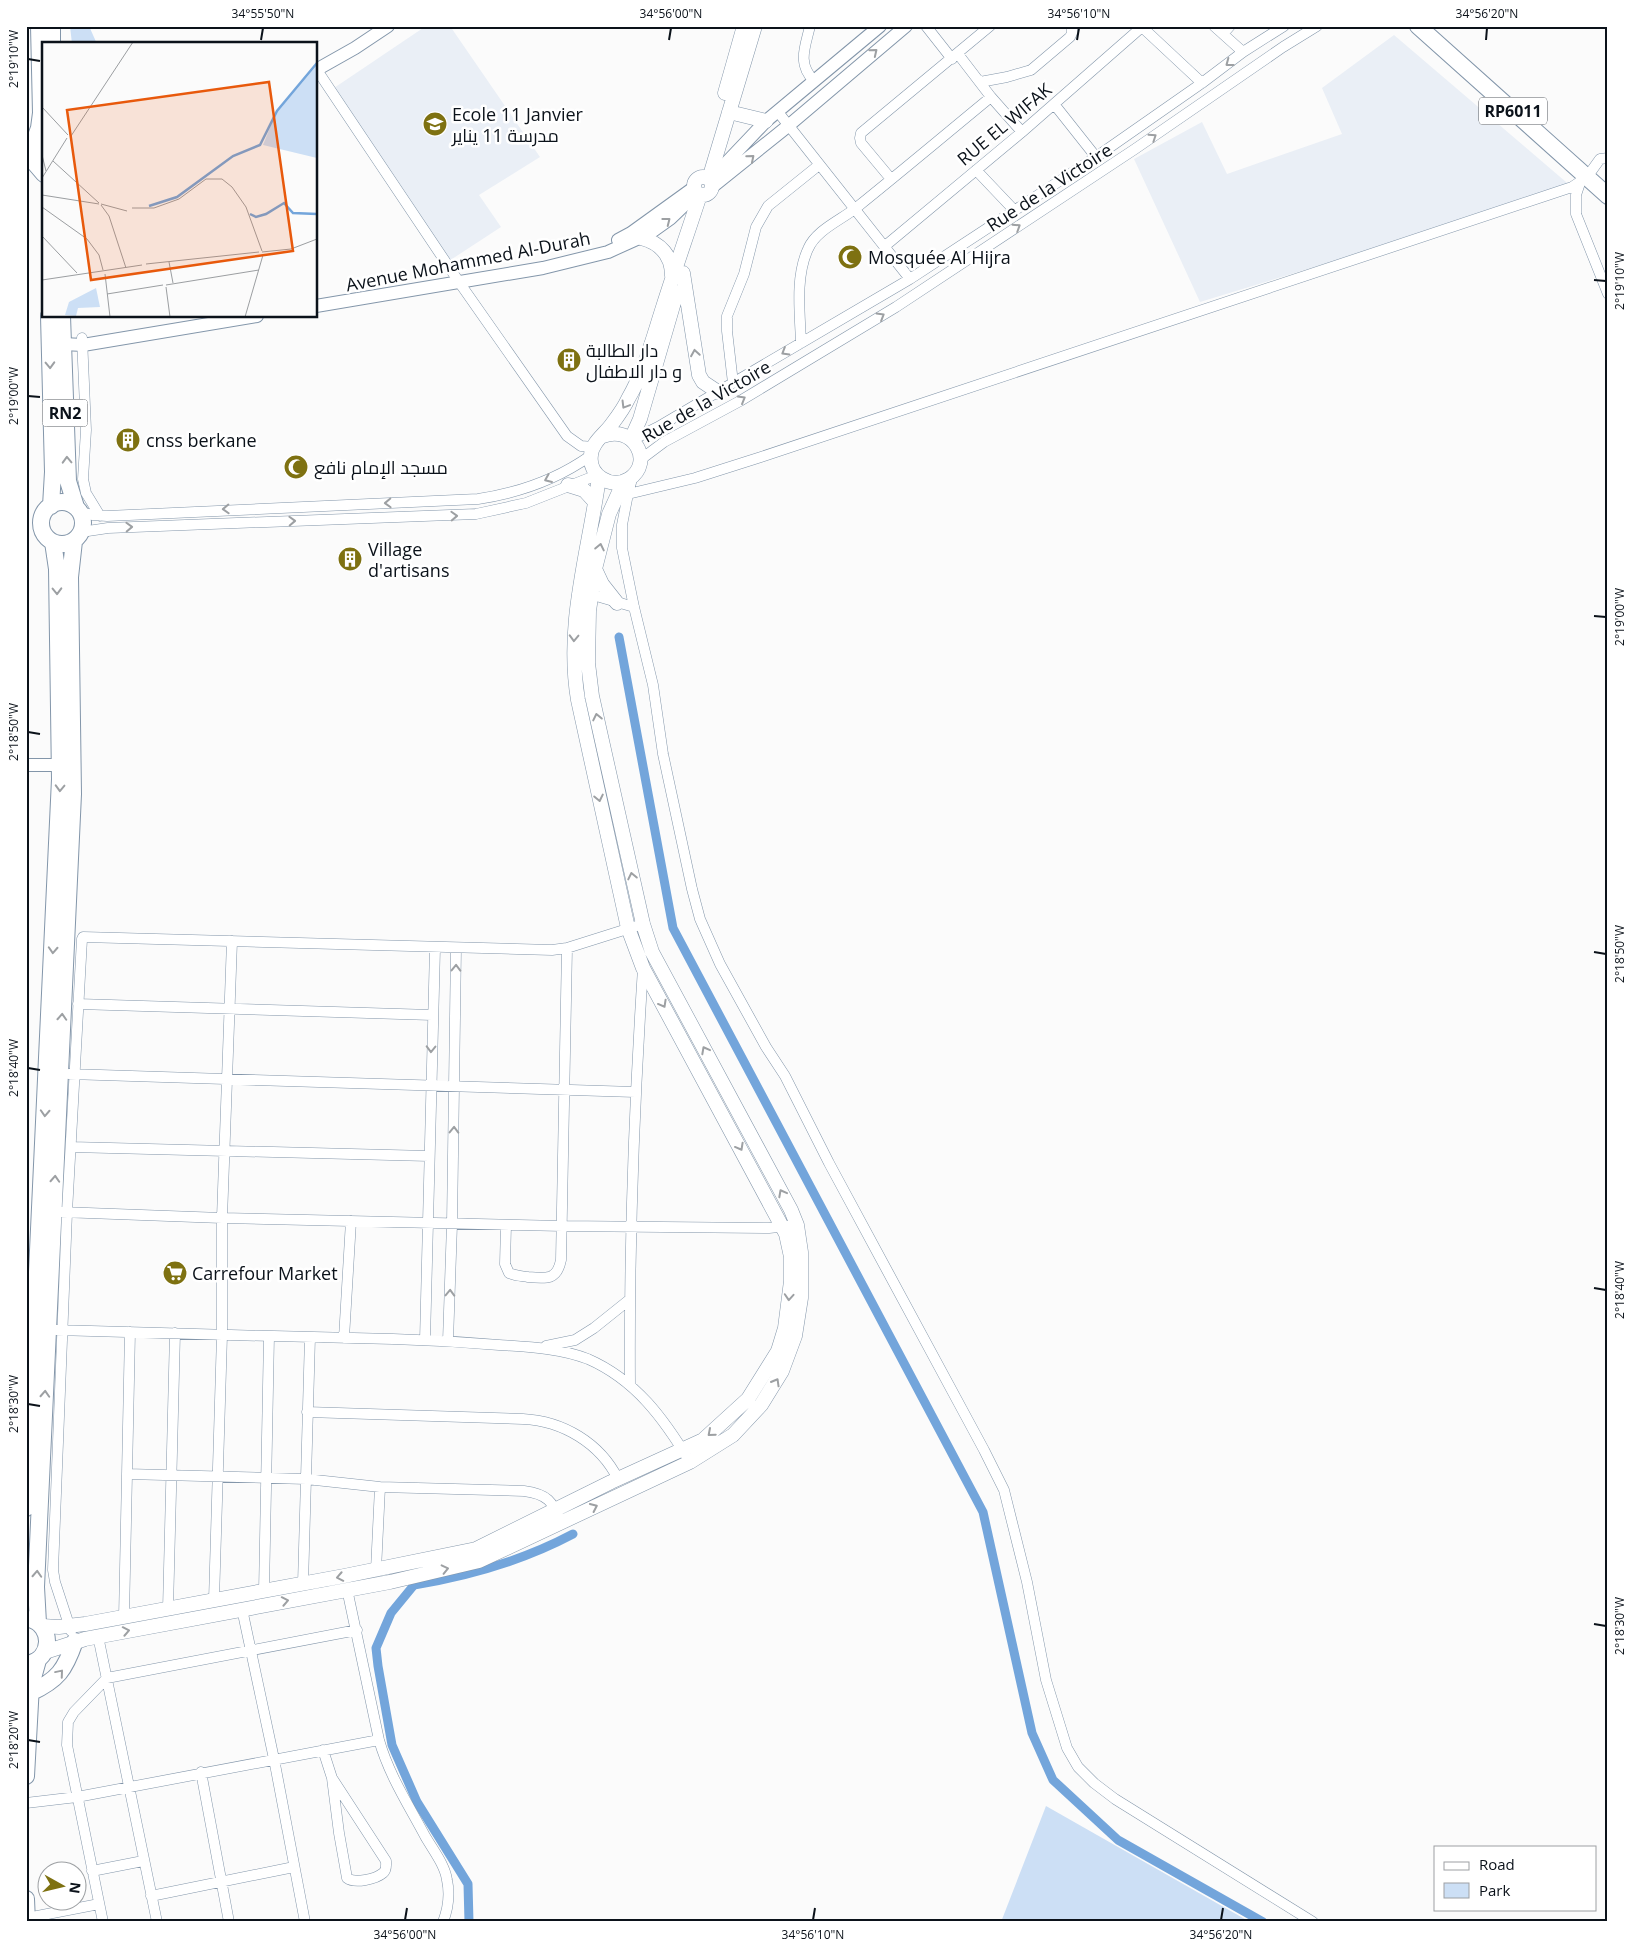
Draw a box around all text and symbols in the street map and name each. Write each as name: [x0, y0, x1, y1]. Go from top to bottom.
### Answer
text: 34°55'50"N: [232, 5, 294, 22]
text: 34°56'00"N: [640, 5, 702, 22]
text: 34°56'10"N: [1048, 5, 1110, 22]
text: 34°56'20"N: [1456, 5, 1518, 22]
text: 2°19'10"W: [5, 30, 22, 88]
inset map: [42, 42, 318, 318]
one-way arrow: [869, 49, 878, 58]
one-way arrow: [1225, 57, 1235, 66]
street label: RUE EL WIFAK: [952, 77, 1057, 171]
road number: RP6011: [1479, 98, 1547, 124]
place label: Ecole 11 Janvier مدرسة 11 يناير: [451, 102, 584, 147]
school or university icon: Ecole 11 Janvier مدرسة 11 يناير: [422, 111, 448, 137]
one-way arrow: [1147, 134, 1157, 143]
street label: Rue de la Victoire: [982, 137, 1116, 237]
one-way arrow: [745, 154, 754, 163]
one-way arrow: [661, 217, 670, 226]
one-way arrow: [1012, 224, 1021, 233]
street label: Avenue Mohammed Al-Durah: [344, 225, 592, 297]
mosque icon: Mosquée Al Hijra: [837, 244, 863, 270]
place label: Mosquée Al Hijra: [868, 245, 1011, 269]
text: 2°19'10"W: [1611, 252, 1628, 310]
one-way arrow: [876, 313, 885, 323]
place label: دار الطالبة و دار الاطفال: [586, 338, 682, 383]
one-way arrow: [782, 346, 791, 356]
building icon: دار الطالبة و دار الاطفال: [556, 347, 582, 373]
one-way arrow: [690, 349, 701, 357]
street label: Rue de la Victoire: [637, 354, 775, 448]
one-way arrow: [45, 362, 55, 369]
text: 2°19'00"W: [5, 367, 22, 425]
one-way arrow: [736, 395, 745, 405]
road number: RN2: [42, 399, 88, 426]
one-way arrow: [621, 400, 631, 409]
building icon: cnss berkane: [115, 427, 141, 453]
place label: cnss berkane: [146, 428, 257, 452]
mosque icon: مسجد الإمام نافع: [283, 454, 309, 480]
place label: مسجد الإمام نافع: [314, 455, 448, 480]
one-way arrow: [61, 456, 72, 464]
one-way arrow: [544, 474, 552, 484]
one-way arrow: [384, 498, 392, 509]
one-way arrow: [221, 504, 229, 515]
one-way arrow: [450, 510, 458, 521]
one-way arrow: [288, 516, 296, 526]
one-way arrow: [126, 522, 133, 532]
place label: Village d'artisans: [368, 537, 449, 582]
one-way arrow: [594, 542, 605, 551]
building icon: Village d'artisans: [337, 546, 363, 572]
one-way arrow: [52, 587, 62, 595]
text: 2°19'00"W: [1611, 588, 1628, 646]
one-way arrow: [568, 634, 579, 642]
text: 2°18'50"W: [5, 703, 22, 761]
one-way arrow: [592, 713, 603, 722]
one-way arrow: [54, 784, 65, 792]
one-way arrow: [594, 793, 604, 802]
one-way arrow: [627, 872, 638, 881]
text: 2°18'50"W: [1611, 925, 1628, 983]
one-way arrow: [47, 947, 58, 955]
one-way arrow: [451, 963, 461, 971]
one-way arrow: [656, 999, 666, 1008]
one-way arrow: [57, 1013, 68, 1021]
text: 2°18'40"W: [5, 1039, 22, 1097]
one-way arrow: [426, 1046, 436, 1053]
one-way arrow: [701, 1047, 711, 1056]
one-way arrow: [40, 1109, 51, 1117]
one-way arrow: [448, 1126, 459, 1134]
one-way arrow: [734, 1142, 744, 1151]
one-way arrow: [49, 1175, 60, 1183]
one-way arrow: [778, 1190, 788, 1199]
supermarket icon: Carrefour Market: [162, 1260, 188, 1286]
place label: Carrefour Market: [192, 1261, 338, 1285]
text: 2°18'40"W: [1611, 1261, 1628, 1319]
one-way arrow: [444, 1288, 455, 1296]
one-way arrow: [784, 1294, 795, 1302]
text: 2°18'30"W: [5, 1375, 22, 1433]
one-way arrow: [769, 1379, 779, 1388]
one-way arrow: [39, 1390, 50, 1398]
one-way arrow: [708, 1427, 717, 1436]
one-way arrow: [589, 1503, 598, 1514]
one-way arrow: [440, 1564, 449, 1575]
one-way arrow: [31, 1570, 42, 1578]
one-way arrow: [336, 1571, 345, 1581]
one-way arrow: [281, 1596, 290, 1606]
text: 2°18'30"W: [1611, 1597, 1628, 1655]
one-way arrow: [121, 1626, 130, 1637]
one-way arrow: [54, 1670, 63, 1679]
text: 2°18'20"W: [5, 1711, 22, 1769]
legend: [1434, 1846, 1596, 1910]
text: Road: [1479, 1854, 1515, 1874]
north arrow: [38, 1860, 88, 1910]
text: Park: [1479, 1880, 1510, 1900]
text: N: [65, 1881, 86, 1895]
text: 34°56'00"N: [374, 1926, 436, 1943]
text: 34°56'10"N: [782, 1926, 844, 1943]
text: 34°56'20"N: [1190, 1926, 1252, 1943]

